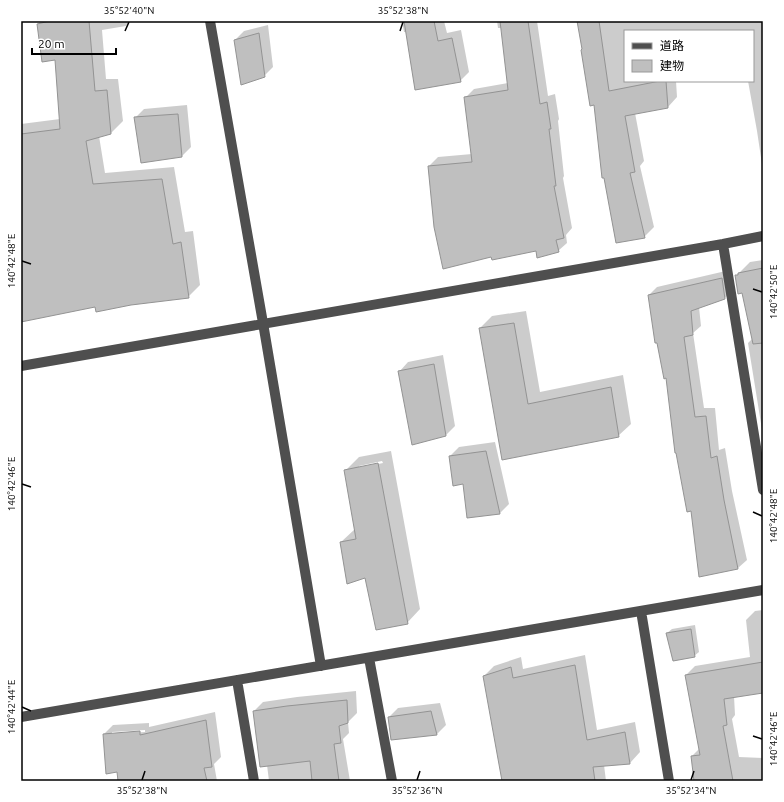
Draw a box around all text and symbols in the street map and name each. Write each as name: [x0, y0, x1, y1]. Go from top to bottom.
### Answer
text: 35°52'40"N: [104, 5, 154, 16]
text: 35°52'38"N: [378, 5, 428, 16]
scale bar: [32, 30, 116, 56]
legend: [624, 30, 754, 82]
text: 20 m: [38, 37, 65, 50]
text: 道路: [660, 39, 684, 52]
text: 建物: [660, 59, 684, 72]
text: 140°42'48"E: [6, 233, 17, 288]
text: 140°42'50"E: [768, 264, 779, 319]
text: 140°42'46"E: [6, 456, 17, 511]
text: 140°42'48"E: [768, 488, 779, 543]
text: 140°42'44"E: [6, 679, 17, 734]
text: 140°42'46"E: [768, 711, 779, 766]
text: 35°52'38"N: [117, 785, 167, 796]
text: 35°52'36"N: [392, 785, 442, 796]
text: 35°52'34"N: [666, 785, 716, 796]

